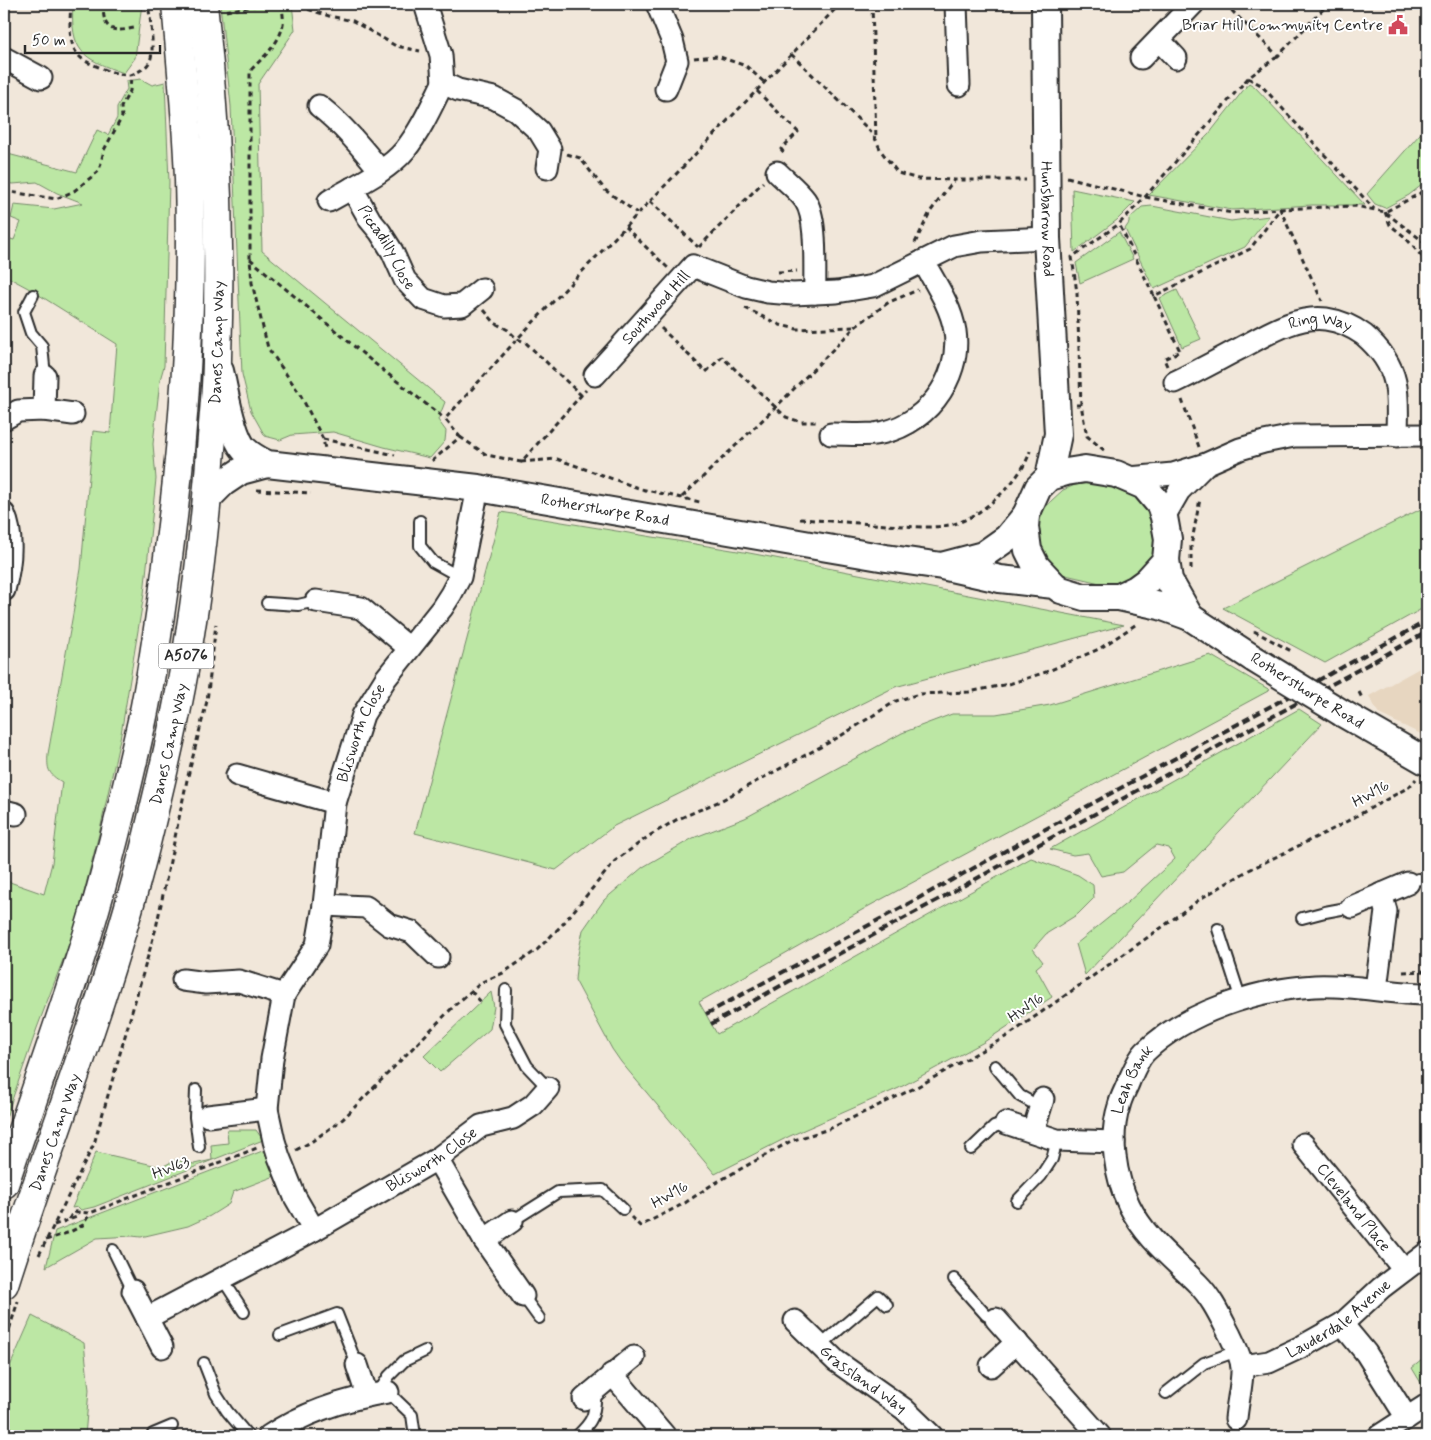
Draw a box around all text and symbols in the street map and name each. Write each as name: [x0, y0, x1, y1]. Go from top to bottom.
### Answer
public building icon: Briar Hill Community Centre: [1387, 14, 1409, 36]
place label: Briar Hill Community Centre: [1182, 15, 1383, 36]
scale bar: [25, 22, 160, 54]
text: 50 m: [32, 31, 66, 51]
street label: Hunsbarrow Road: [1036, 161, 1060, 277]
street label: Piccadilly Close: [353, 201, 420, 295]
street label: Southwood Hill: [617, 266, 695, 349]
street label: Danes Camp Way: [204, 281, 229, 405]
street label: Ring Way: [1285, 308, 1356, 337]
street label: Rothersthorpe Road: [539, 488, 671, 531]
road number: A5076: [158, 644, 214, 668]
street label: Rothersthorpe Road: [1246, 648, 1368, 734]
street label: Blisworth Close: [332, 680, 390, 785]
street label: Danes Camp Way: [145, 681, 192, 807]
street label: HW16: [1349, 775, 1394, 813]
street label: HW16: [1004, 988, 1048, 1028]
street label: Leah Bank: [1107, 1039, 1157, 1117]
street label: Danes Camp Way: [25, 1070, 85, 1194]
street label: Blisworth Close: [382, 1122, 481, 1197]
street label: HW63: [149, 1151, 193, 1185]
street label: Cleveland Place: [1312, 1159, 1395, 1256]
street label: HW16: [648, 1176, 693, 1214]
street label: Lauderdale Avenue: [1283, 1273, 1395, 1363]
street label: Grassland Way: [815, 1340, 911, 1418]

